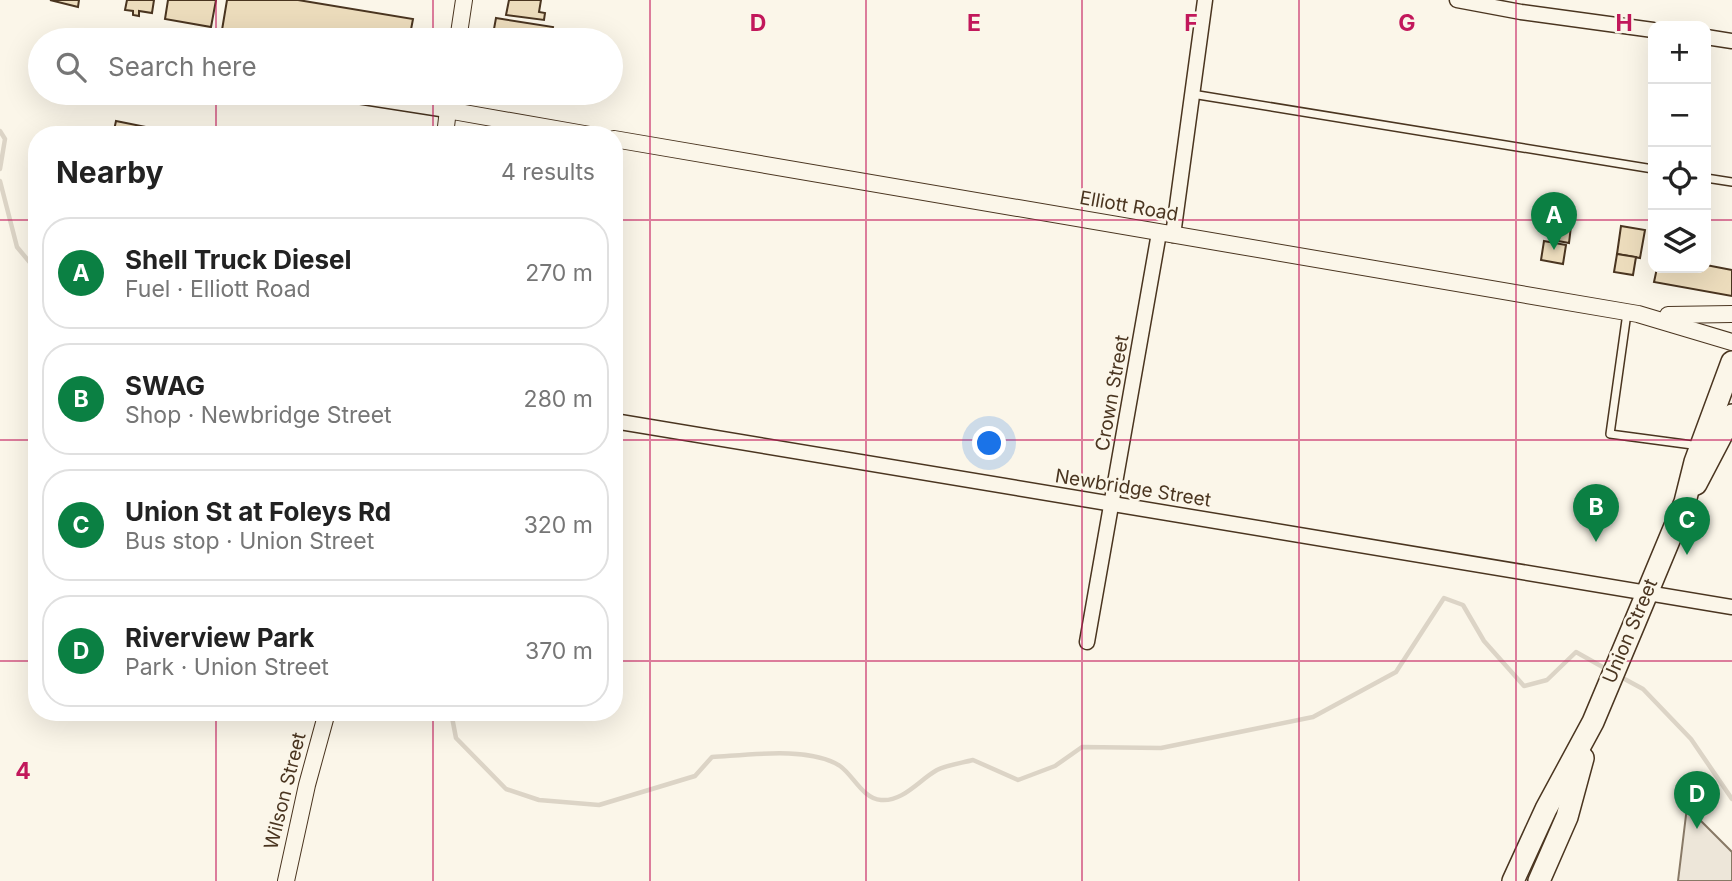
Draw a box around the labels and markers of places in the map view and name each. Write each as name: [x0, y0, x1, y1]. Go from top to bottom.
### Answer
pin: A: [1531, 192, 1577, 250]
pin: B: [1573, 484, 1619, 542]
pin: C: [1664, 497, 1710, 555]
pin: D: [1674, 771, 1720, 829]

